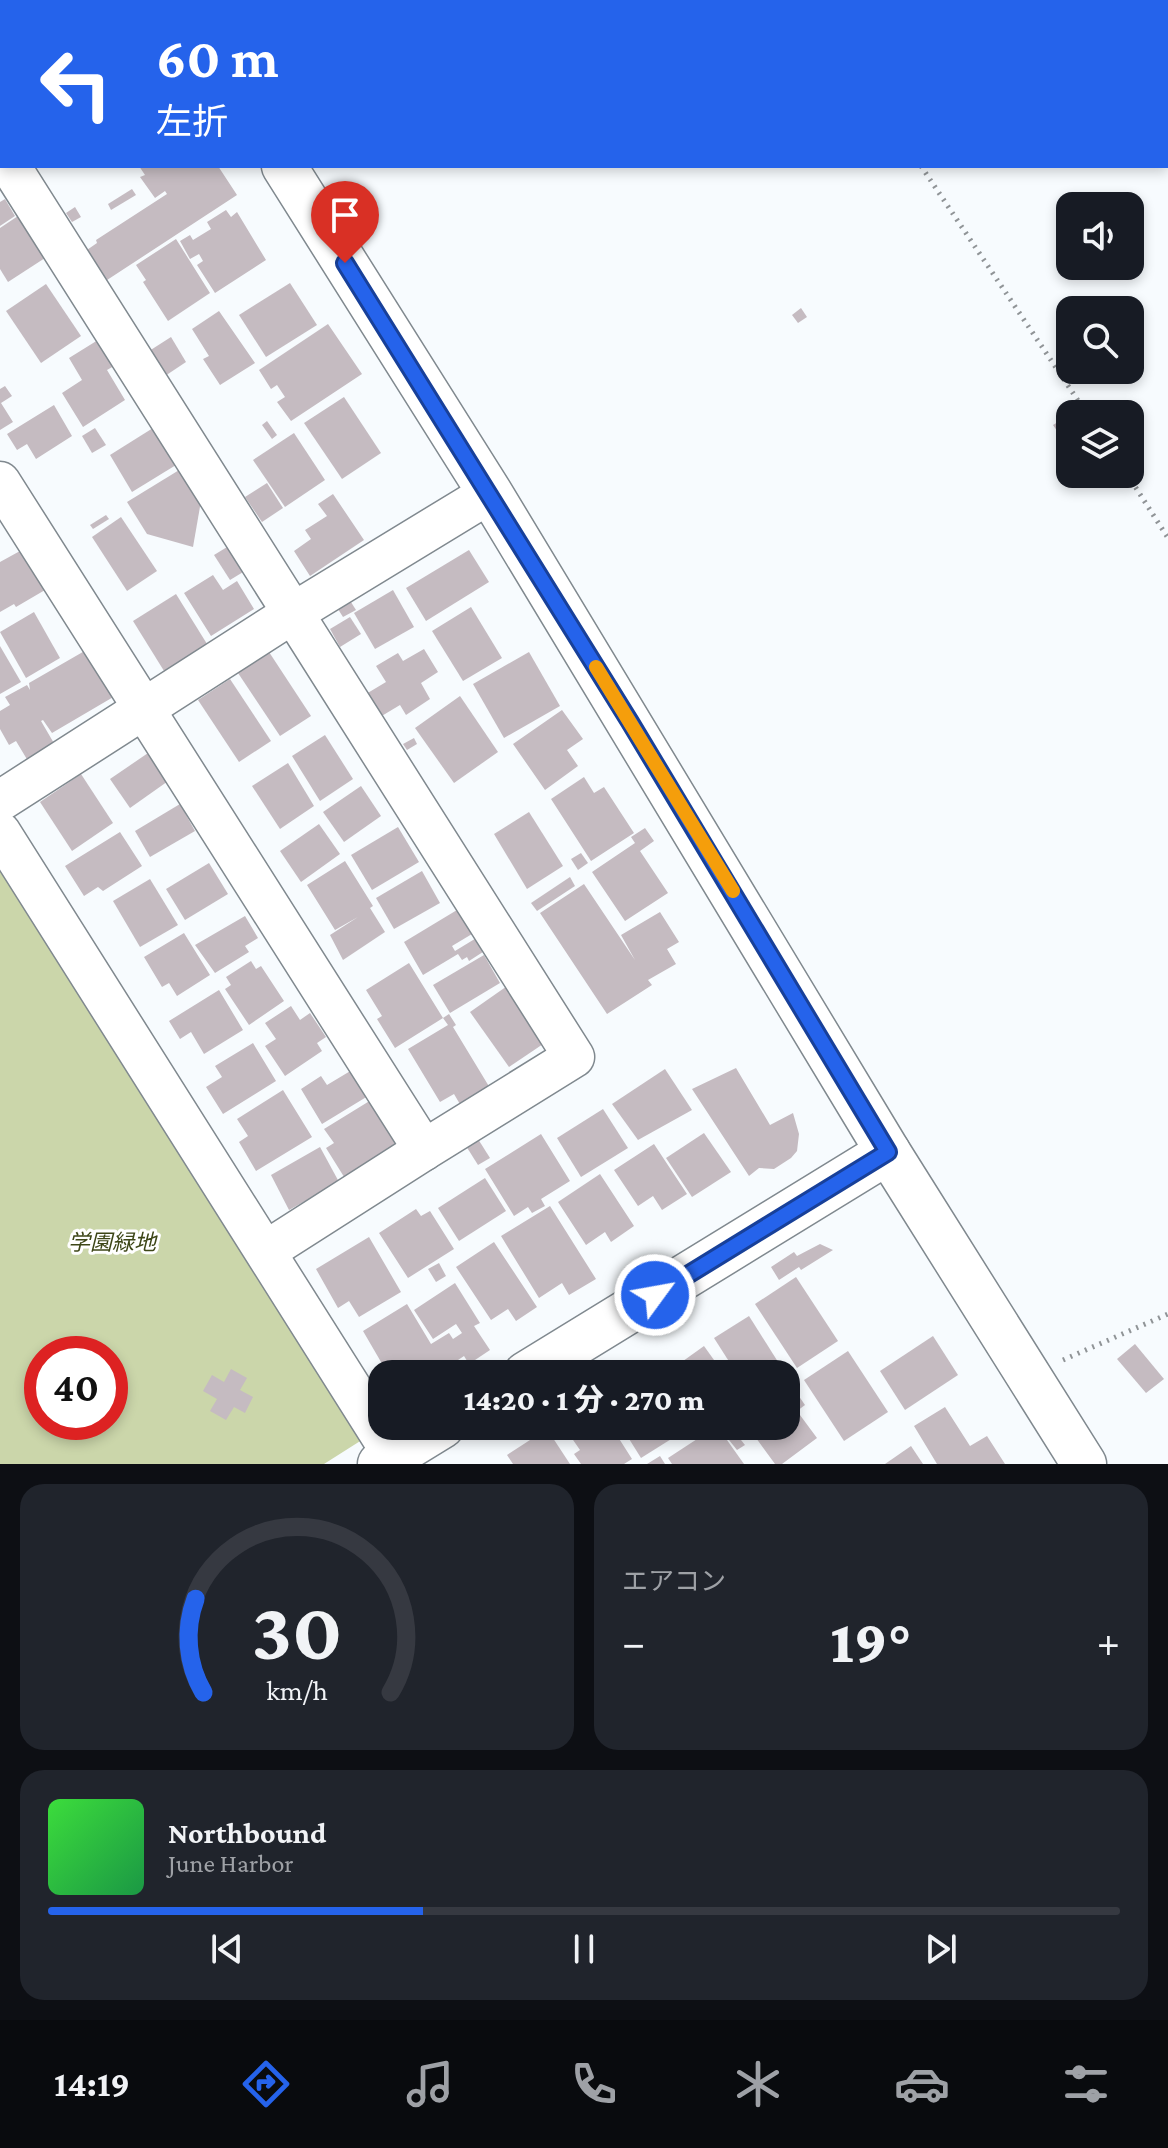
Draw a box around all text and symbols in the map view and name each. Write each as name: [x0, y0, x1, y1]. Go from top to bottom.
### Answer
text: 60 m: [156, 27, 279, 89]
icon: left: [24, 32, 128, 136]
text: 左折: [156, 102, 228, 142]
pin: [311, 181, 379, 263]
map controls: [1056, 192, 1144, 488]
button: sound: [1056, 192, 1144, 280]
icon: arrive: [323, 193, 367, 237]
button: search: [1056, 296, 1144, 384]
button: layers: [1056, 400, 1144, 488]
park label: 学園緑地: [68, 1230, 158, 1255]
position arrow: [613, 1253, 697, 1337]
speed limit sign: 40: [24, 1336, 128, 1440]
text: 14:20 · 1 分 · 270 m: [464, 1383, 704, 1416]
text: エアコン: [622, 1567, 726, 1596]
text: 30: [251, 1584, 343, 1677]
text: 19°: [830, 1608, 912, 1675]
text: −: [622, 1618, 645, 1666]
text: +: [1097, 1618, 1120, 1666]
text: km/h: [266, 1674, 328, 1706]
text: Northbound: [168, 1816, 326, 1849]
text: June Harbor: [168, 1849, 294, 1878]
icon: previous: [205, 1927, 249, 1971]
icon: pause: [562, 1927, 606, 1971]
icon: next: [919, 1927, 963, 1971]
icon: directions: [238, 2056, 294, 2112]
icon: music: [402, 2056, 458, 2112]
icon: phone: [566, 2056, 622, 2112]
icon: climate: [730, 2056, 786, 2112]
icon: car: [894, 2056, 950, 2112]
icon: filters: [1058, 2056, 1114, 2112]
text: 14:19: [54, 2064, 130, 2104]

